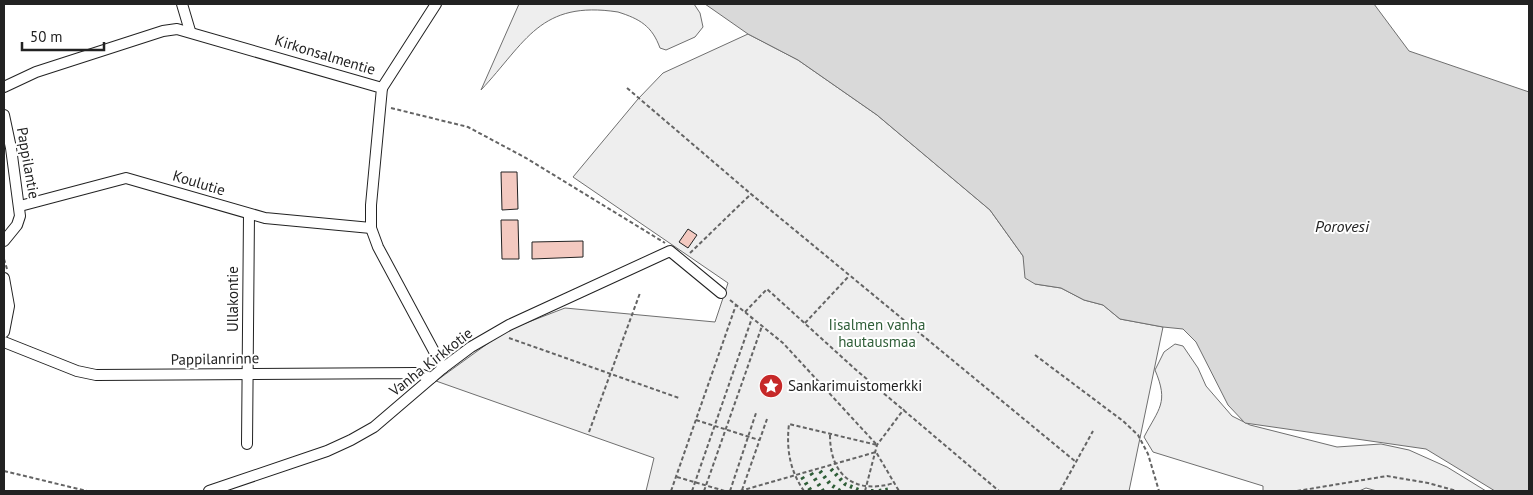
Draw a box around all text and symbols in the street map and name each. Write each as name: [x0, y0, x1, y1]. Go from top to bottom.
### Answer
scale bar: [22, 20, 105, 52]
text: 50 m: [30, 27, 63, 46]
street label: Kirkonsalmentie: [272, 30, 378, 79]
street label: Pappilantie: [13, 126, 44, 200]
street label: Koulutie: [171, 166, 228, 199]
water label: Porovesi: [1315, 216, 1370, 236]
street label: Ullakontie: [223, 266, 242, 332]
park label: Iisalmen vanha hautausmaa: [829, 315, 925, 351]
street label: Vanha Kirkkotie: [385, 323, 476, 401]
street label: Pappilanrinne: [170, 348, 260, 369]
place icon: Sankarimuistomerkki: [758, 373, 784, 399]
place label: Sankarimuistomerkki: [788, 376, 922, 395]

